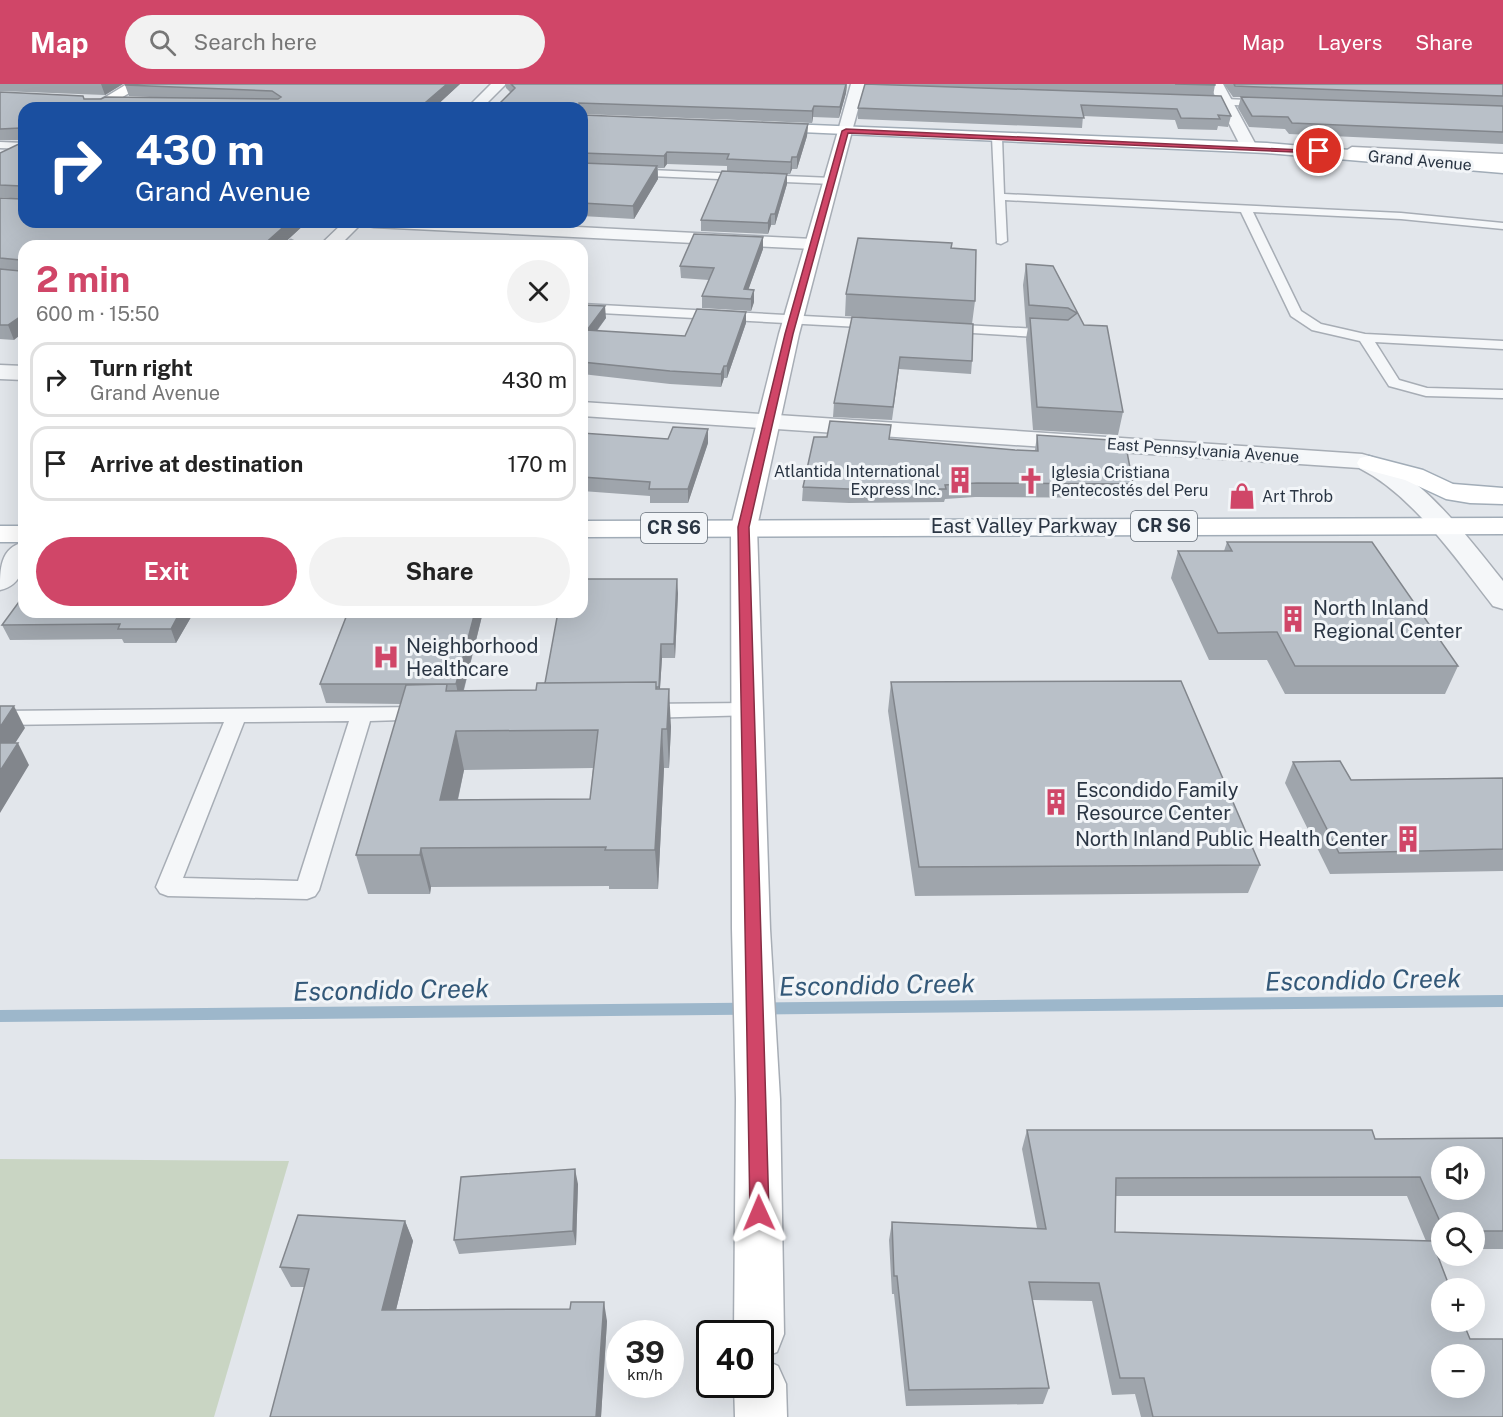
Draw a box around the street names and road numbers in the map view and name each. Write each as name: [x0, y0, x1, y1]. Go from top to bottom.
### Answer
street label: Grand Avenue: [1367, 146, 1473, 175]
street label: East Pennsylvania Avenue: [1106, 434, 1300, 467]
road number: CR S6: [1131, 511, 1197, 541]
road number: CR S6: [641, 513, 707, 543]
street label: East Valley Parkway: [931, 514, 1118, 538]

